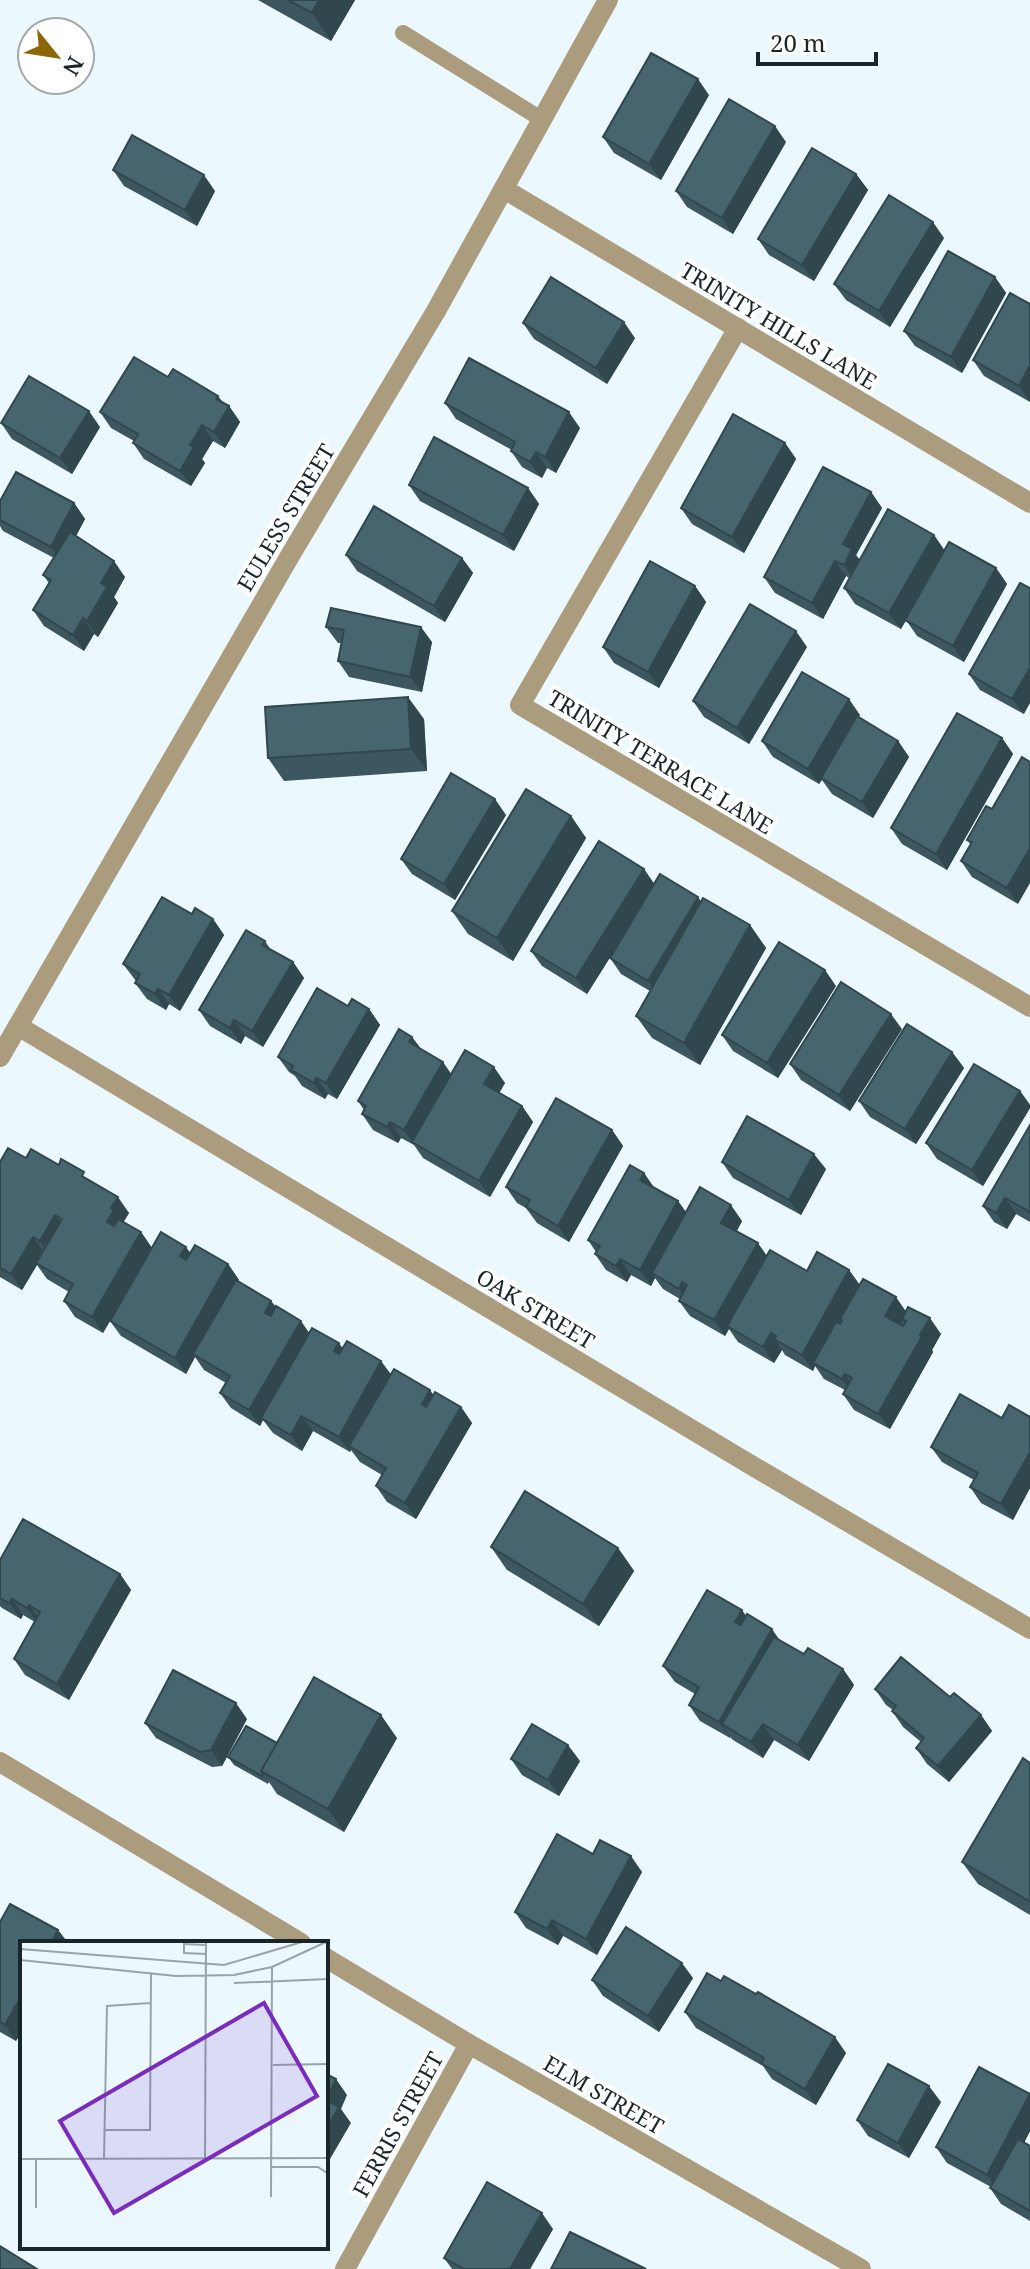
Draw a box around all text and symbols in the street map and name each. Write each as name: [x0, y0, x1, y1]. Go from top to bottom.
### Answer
north arrow: [16, 16, 96, 96]
scale bar: [758, 16, 876, 66]
text: 20 m: [770, 26, 826, 59]
text: N: [57, 51, 92, 82]
street label: TRINITY HILLS LANE: [675, 254, 883, 396]
street label: EULESS STREET: [229, 437, 341, 596]
street label: TRINITY TERRACE LANE: [543, 682, 779, 840]
street label: OAK STREET: [471, 1261, 601, 1355]
inset map: [20, 1941, 328, 2249]
street label: FERRIS STREET: [345, 2046, 450, 2202]
street label: ELM STREET: [538, 2047, 670, 2141]

